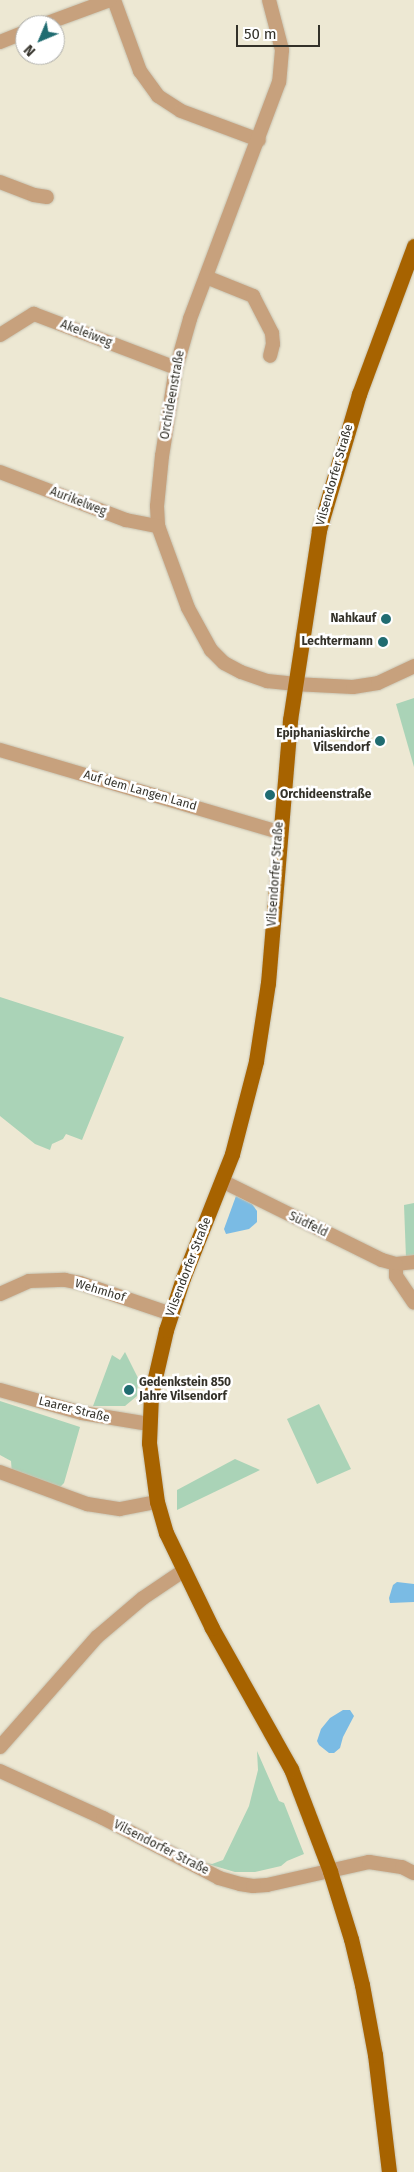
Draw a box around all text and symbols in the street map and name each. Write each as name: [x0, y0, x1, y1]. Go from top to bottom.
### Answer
north arrow: [15, 15, 65, 65]
scale bar: [239, 15, 323, 47]
text: 50 m: [244, 25, 277, 43]
text: N: [20, 41, 39, 60]
street label: Akeleiweg: [58, 318, 114, 350]
street label: Orchideenstraße: [158, 349, 188, 441]
street label: Vilsendorfer Straße: [314, 423, 356, 527]
street label: Aurikelweg: [48, 485, 108, 519]
place label: Nahkauf: [330, 612, 376, 626]
marker: Nahkauf: [380, 613, 392, 625]
place label: Lechtermann: [301, 635, 373, 649]
marker: Lechtermann: [377, 636, 389, 648]
place label: Epiphaniaskirche Vilsendorf: [276, 727, 370, 755]
marker: Epiphaniaskirche Vilsendorf: [374, 735, 386, 747]
street label: Auf dem Langen Land: [82, 768, 198, 814]
place label: Orchideenstraße: [280, 788, 371, 802]
marker: Orchideenstraße: [264, 789, 276, 801]
street label: Vilsendorfer Straße: [265, 821, 287, 927]
street label: Südfeld: [286, 1209, 330, 1241]
street label: Vilsendorfer Straße: [163, 1215, 215, 1319]
street label: Wehmhof: [73, 1277, 127, 1305]
place label: Gedenkstein 850 Jahre Vilsendorf: [139, 1376, 231, 1404]
marker: Gedenkstein 850 Jahre Vilsendorf: [123, 1384, 135, 1396]
street label: Laarer Straße: [37, 1394, 111, 1426]
street label: Vilsendorfer Straße: [111, 1818, 211, 1878]

